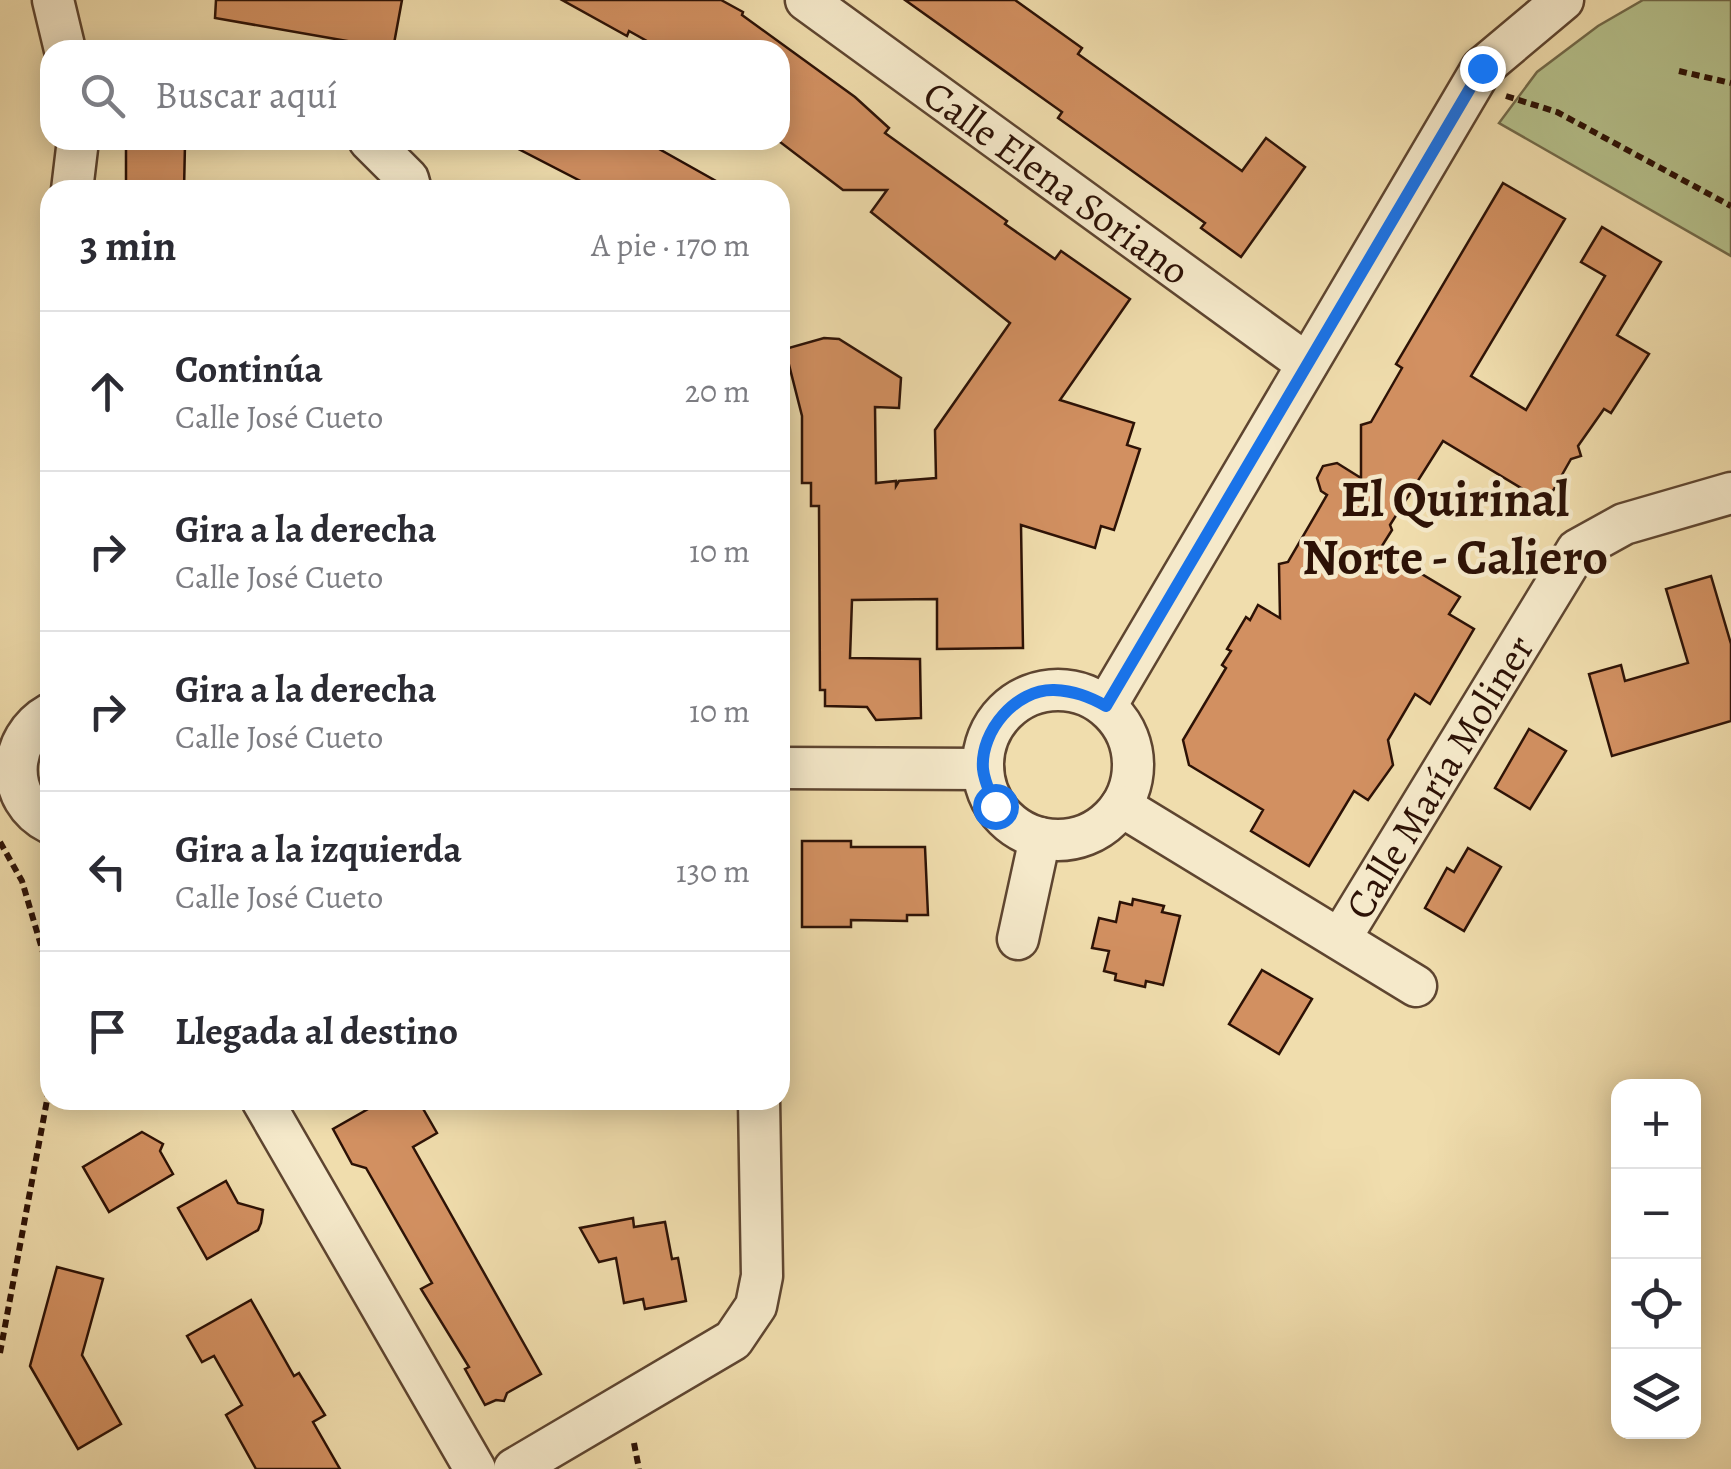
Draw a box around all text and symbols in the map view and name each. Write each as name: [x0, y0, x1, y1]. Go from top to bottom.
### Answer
search box: [40, 40, 790, 150]
route end: [1460, 46, 1506, 92]
street label: Calle Elena Soriano: [913, 67, 1201, 297]
icon: search: [75, 68, 130, 123]
text: Buscar aquí: [155, 69, 338, 121]
text: 3 min: [80, 217, 176, 274]
text: A pie · 170 m: [591, 223, 750, 267]
text: Continúa: [175, 343, 323, 395]
icon: ahead: [80, 364, 135, 419]
text: 20 m: [685, 369, 750, 413]
text: Calle José Cueto: [175, 395, 383, 439]
district label: El Quirinal Norte - Caliero: [1302, 465, 1608, 591]
text: Gira a la derecha: [175, 503, 436, 555]
icon: right: [80, 524, 135, 579]
text: 10 m: [689, 529, 750, 573]
text: Calle José Cueto: [175, 555, 383, 599]
street label: Calle María Moliner: [1331, 624, 1547, 929]
text: Gira a la derecha: [175, 663, 436, 715]
icon: right: [80, 684, 135, 739]
text: 10 m: [689, 689, 750, 733]
text: Calle José Cueto: [175, 715, 383, 759]
route start: [973, 784, 1019, 830]
text: Gira a la izquierda: [175, 823, 462, 875]
icon: left: [80, 844, 135, 899]
text: 130 m: [676, 849, 750, 893]
text: Calle José Cueto: [175, 875, 383, 919]
icon: arrive: [80, 1004, 135, 1059]
text: Llegada al destino: [175, 1005, 458, 1057]
map controls: [1611, 1079, 1701, 1439]
button: +: [1611, 1079, 1701, 1169]
button: −: [1611, 1169, 1701, 1259]
button: locate: [1611, 1259, 1701, 1349]
button: layers: [1611, 1349, 1701, 1439]

